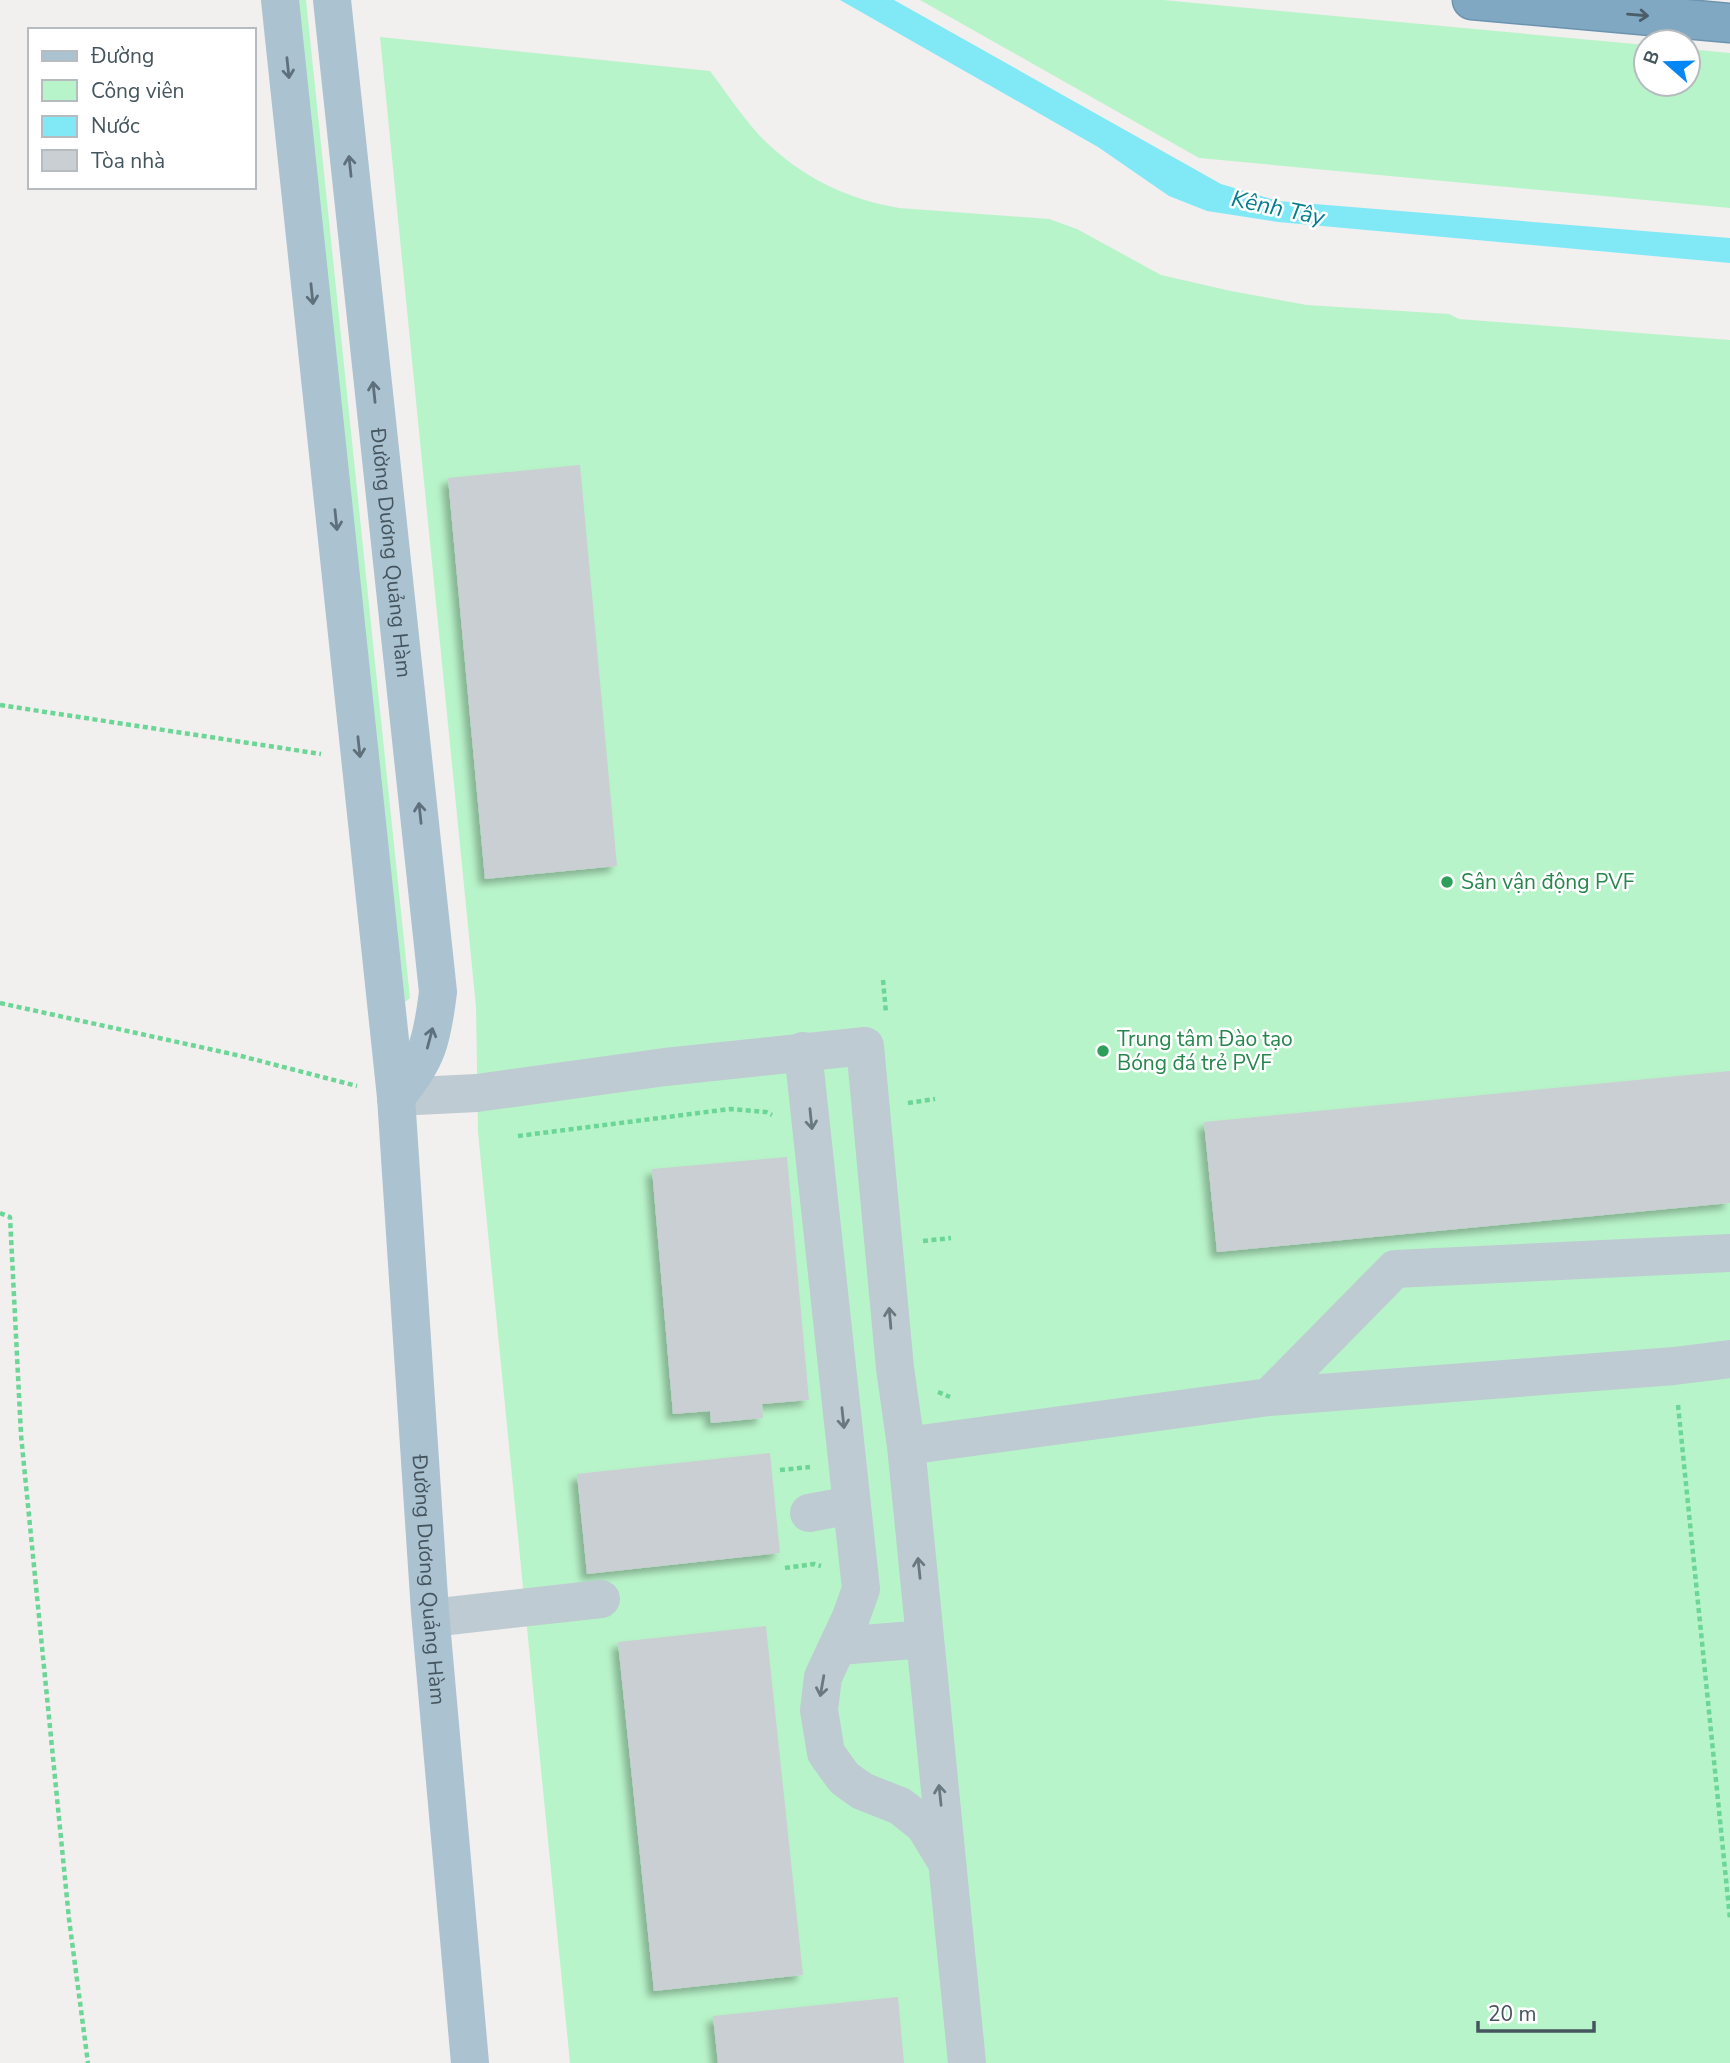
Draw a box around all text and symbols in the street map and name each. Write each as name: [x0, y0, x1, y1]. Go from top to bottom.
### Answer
one-way arrow: [1626, 9, 1649, 22]
legend: [28, 28, 256, 189]
north arrow: [1632, 28, 1702, 98]
text: Đường: [90, 42, 154, 70]
text: B: [1638, 47, 1666, 68]
one-way arrow: [281, 56, 294, 79]
text: Công viên: [91, 77, 185, 105]
text: Nước: [91, 112, 140, 140]
text: Tòa nhà: [91, 147, 165, 175]
one-way arrow: [343, 155, 356, 177]
water label: Kênh Tây: [1229, 183, 1329, 233]
one-way arrow: [305, 282, 318, 305]
one-way arrow: [367, 381, 380, 404]
street label: Đường Dương Quảng Hàm: [364, 425, 418, 679]
one-way arrow: [329, 509, 342, 531]
one-way arrow: [353, 735, 366, 757]
one-way arrow: [413, 802, 426, 825]
place label: Sân vận động PVF: [1461, 868, 1634, 896]
marker: Sân vận động PVF: [1439, 874, 1455, 890]
place label: Trung tâm Đào tạo Bóng đá trẻ PVF: [1117, 1025, 1293, 1077]
one-way arrow: [425, 1028, 438, 1050]
marker: Trung tâm Đào tạo Bóng đá trẻ PVF: [1095, 1043, 1111, 1059]
one-way arrow: [804, 1107, 817, 1130]
one-way arrow: [884, 1307, 897, 1330]
one-way arrow: [837, 1407, 850, 1429]
street label: Đường Dương Quảng Hàm: [406, 1453, 452, 1706]
one-way arrow: [912, 1557, 925, 1580]
one-way arrow: [815, 1674, 829, 1697]
one-way arrow: [934, 1784, 947, 1806]
scale bar: [1478, 1990, 1594, 2034]
text: 20 m: [1488, 2000, 1537, 2028]

